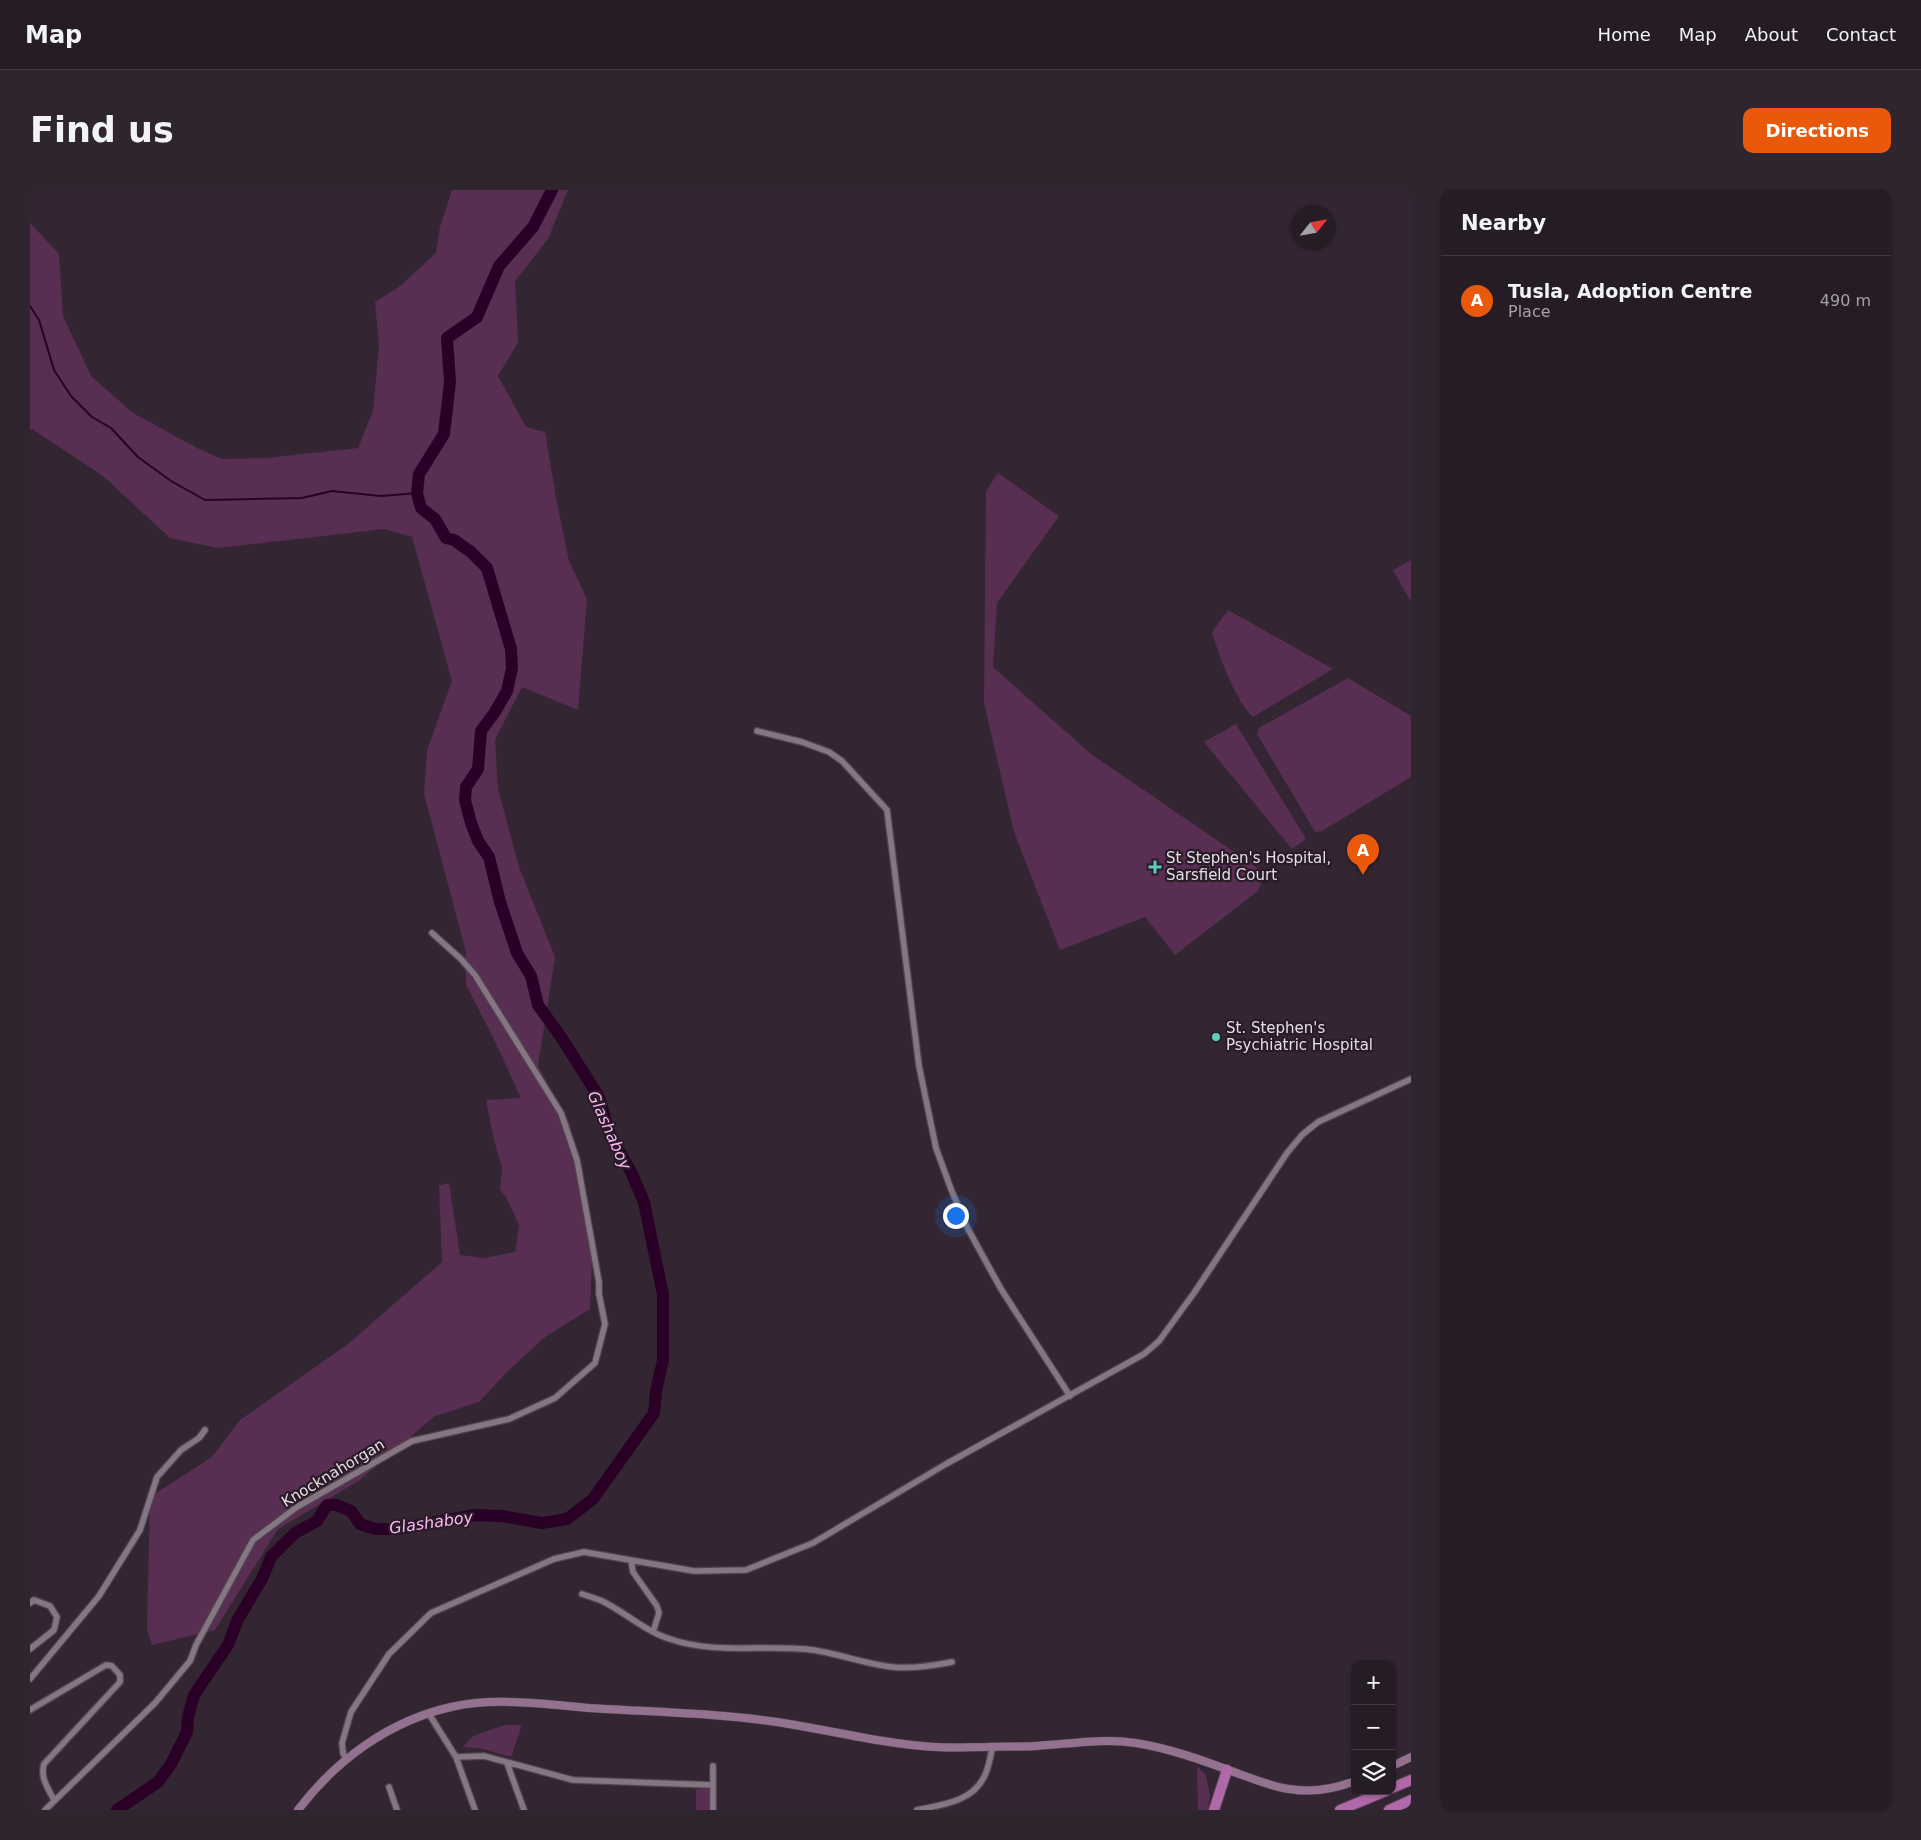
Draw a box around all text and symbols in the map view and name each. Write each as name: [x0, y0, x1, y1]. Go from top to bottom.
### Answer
text: Map: [25, 21, 82, 49]
text: Home: [1598, 24, 1651, 45]
text: Map: [1679, 24, 1717, 45]
text: About: [1745, 24, 1798, 45]
text: Contact: [1826, 24, 1896, 45]
button: Directions: [1743, 108, 1891, 153]
text: Find us: [30, 110, 174, 150]
north arrow: [1291, 205, 1336, 250]
text: Nearby: [1461, 211, 1546, 235]
text: Tusla, Adoption Centre: [1508, 280, 1752, 302]
text: A: [1471, 291, 1483, 310]
text: 490 m: [1820, 291, 1871, 310]
text: Place: [1508, 302, 1551, 321]
pin: A: [1347, 834, 1379, 875]
place label: St Stephen's Hospital, Sarsfield Court: [1166, 849, 1331, 884]
marker: St Stephen's Hospital, Sarsfield Court: [1148, 860, 1162, 874]
place label: St. Stephen's Psychiatric Hospital: [1226, 1019, 1373, 1054]
marker: St. Stephen's Psychiatric Hospital: [1210, 1031, 1222, 1043]
water label: Glashaboy: [584, 1088, 636, 1173]
your location: [943, 1203, 969, 1229]
street label: Knocknahorgan: [278, 1435, 388, 1511]
water label: Glashaboy: [388, 1507, 475, 1538]
map controls: [1351, 1660, 1396, 1795]
button: +: [1351, 1660, 1396, 1705]
button: −: [1351, 1705, 1396, 1750]
button: layers: [1351, 1750, 1396, 1795]

